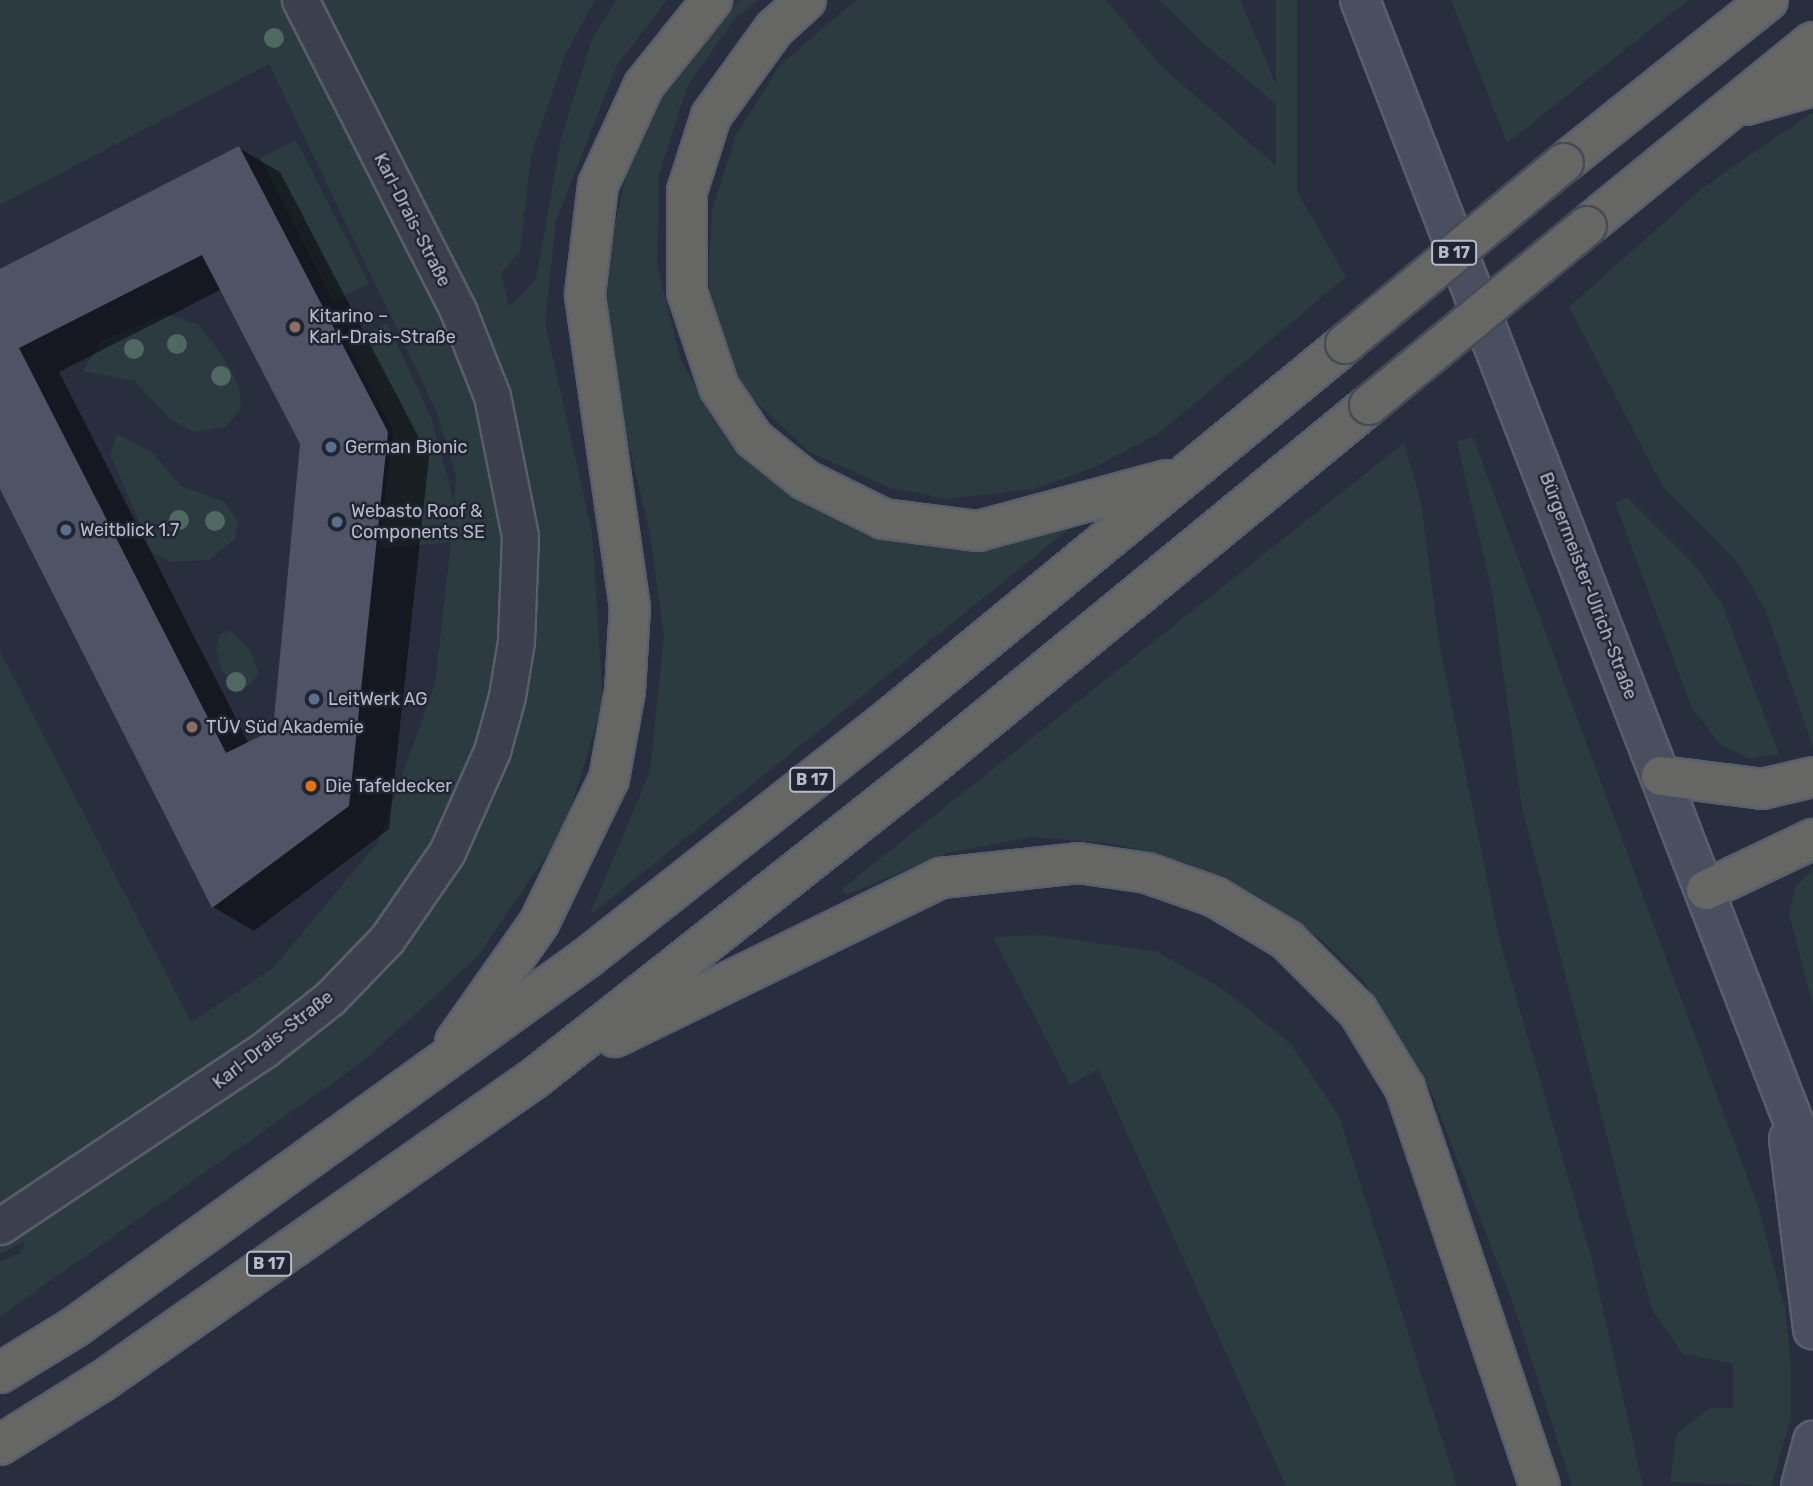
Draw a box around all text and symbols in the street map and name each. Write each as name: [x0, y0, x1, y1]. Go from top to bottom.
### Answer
street label: Karl-Drais-Straße: [369, 150, 455, 290]
road number: B 17: [1430, 241, 1478, 266]
place label: Kitarino – Karl-Drais-Straße: [309, 306, 456, 348]
marker: Kitarino – Karl-Drais-Straße: [287, 319, 303, 335]
place label: German Bionic: [345, 436, 467, 458]
marker: German Bionic: [323, 439, 339, 455]
street label: Bürgermeister-Ulrich-Straße: [1535, 469, 1641, 703]
place label: Webasto Roof & Components SE: [351, 501, 485, 544]
marker: Webasto Roof & Components SE: [329, 514, 345, 530]
place label: Weitblick 1.7: [80, 519, 180, 541]
marker: Weitblick 1.7: [58, 522, 74, 538]
place label: LeitWerk AG: [328, 688, 428, 710]
marker: LeitWerk AG: [306, 691, 322, 707]
place label: TÜV Süd Akademie: [206, 716, 365, 738]
marker: TÜV Süd Akademie: [184, 719, 200, 735]
road number: B 17: [788, 768, 836, 792]
place label: Die Tafeldecker: [325, 775, 453, 797]
marker: Die Tafeldecker: [303, 778, 319, 794]
street label: Karl-Drais-Straße: [209, 986, 337, 1094]
road number: B 17: [244, 1252, 294, 1276]

